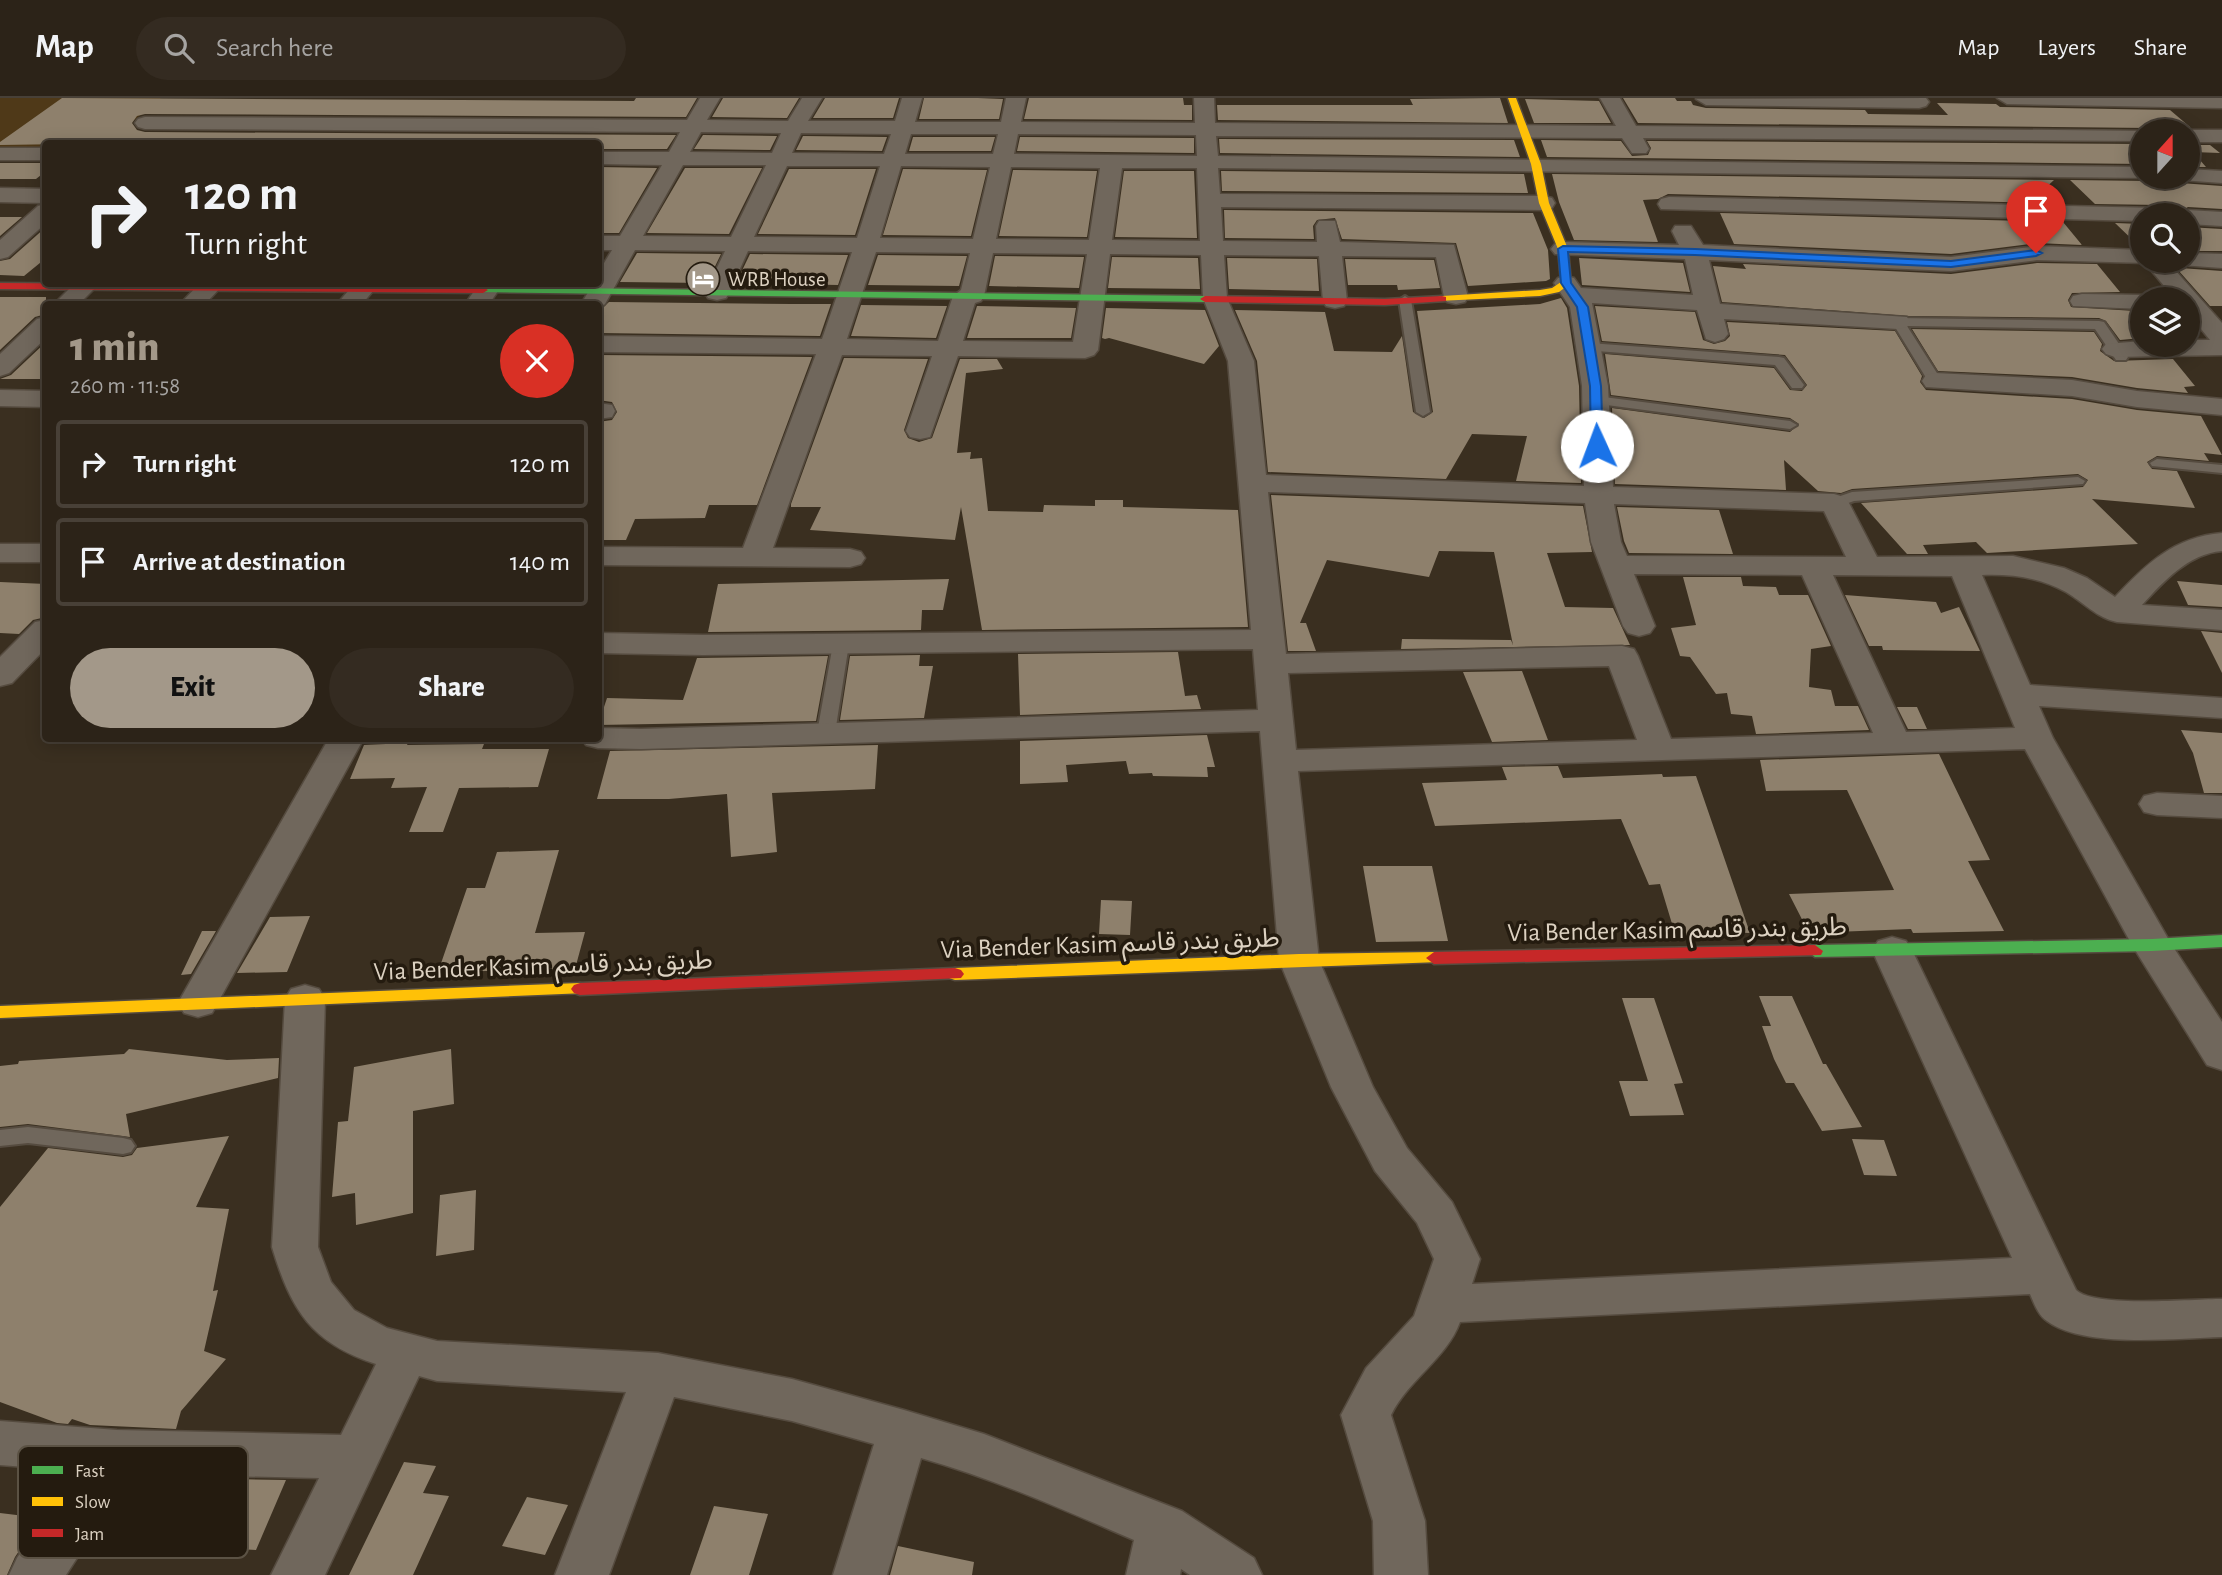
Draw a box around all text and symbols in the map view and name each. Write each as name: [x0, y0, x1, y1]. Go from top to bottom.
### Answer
search box: [136, 17, 626, 80]
icon: search: [160, 29, 198, 67]
text: Map: [35, 31, 94, 64]
text: Search here: [216, 35, 334, 61]
text: Map: [1957, 36, 1999, 60]
text: Layers: [2037, 36, 2096, 60]
text: Share: [2134, 36, 2187, 60]
north arrow: [2130, 119, 2200, 189]
map controls: [2130, 119, 2200, 357]
icon: right: [70, 168, 161, 259]
text: 120 m: [185, 170, 298, 219]
pin: [2006, 181, 2066, 253]
icon: arrive: [2017, 192, 2055, 230]
button: search: [2130, 203, 2200, 273]
text: Turn right: [185, 228, 307, 260]
hotel icon: WRB House: [684, 260, 722, 298]
place label: WRB House: [728, 269, 826, 290]
button: layers: [2130, 287, 2200, 357]
button: close: [500, 324, 574, 398]
text: 1 min: [70, 326, 159, 368]
text: 260 m · 11:58: [70, 375, 180, 398]
position arrow: [1560, 409, 1634, 483]
icon: right: [74, 445, 112, 483]
text: Turn right: [133, 451, 236, 477]
text: 120 m: [510, 451, 570, 477]
icon: arrive: [74, 543, 112, 581]
text: Arrive at destination: [133, 549, 346, 575]
text: 140 m: [510, 549, 570, 575]
button: Exit: [70, 648, 315, 728]
button: Share: [329, 648, 574, 728]
street label: Via Bender Kasim طريق بندر قاسم: [1507, 914, 1847, 952]
street label: Via Bender Kasim طريق بندر قاسم: [940, 925, 1280, 969]
street label: Via Bender Kasim طريق بندر قاسم: [373, 947, 713, 991]
legend: [18, 1446, 248, 1558]
text: Fast: [75, 1462, 105, 1481]
text: Slow: [75, 1493, 111, 1512]
text: Jam: [75, 1525, 104, 1544]

